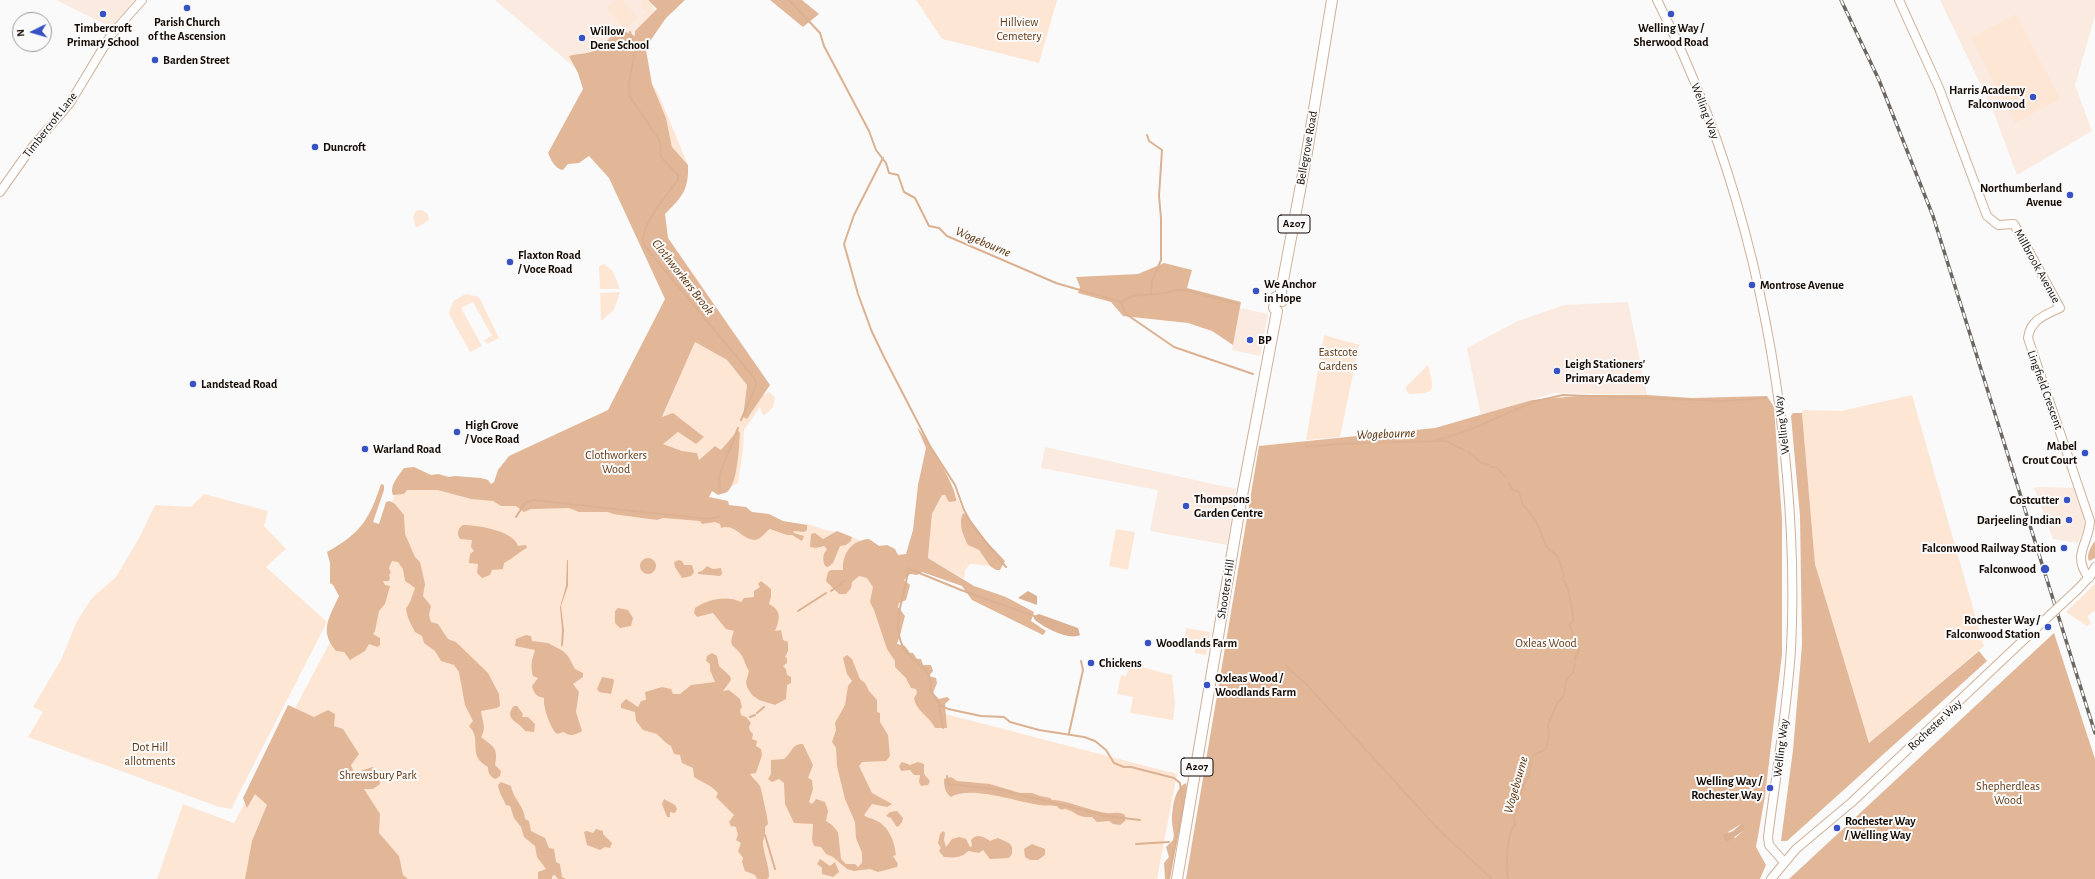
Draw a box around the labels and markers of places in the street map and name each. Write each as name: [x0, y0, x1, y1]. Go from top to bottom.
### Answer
marker: Parish Church of the Ascension: [182, 3, 192, 13]
marker: Timbercroft Primary School: [98, 9, 108, 19]
marker: Welling Way / Sherwood Road: [1666, 9, 1676, 19]
place label: Parish Church of the Ascension: [148, 15, 226, 43]
place label: Timbercroft Primary School: [67, 21, 139, 49]
place label: Welling Way / Sherwood Road: [1633, 21, 1709, 49]
place label: Willow Dene School: [590, 24, 649, 52]
marker: Willow Dene School: [577, 33, 587, 43]
place label: Barden Street: [163, 53, 230, 67]
marker: Barden Street: [150, 55, 160, 65]
place label: Harris Academy Falconwood: [1949, 83, 2025, 111]
marker: Harris Academy Falconwood: [2028, 92, 2038, 102]
place label: Duncroft: [323, 140, 366, 154]
marker: Duncroft: [310, 142, 320, 152]
place label: Northumberland Avenue: [1980, 181, 2062, 209]
marker: Northumberland Avenue: [2065, 190, 2075, 200]
place label: Flaxton Road / Voce Road: [518, 248, 581, 276]
marker: Flaxton Road / Voce Road: [505, 257, 515, 267]
place label: We Anchor in Hope: [1264, 277, 1316, 305]
place label: Montrose Avenue: [1760, 278, 1844, 292]
marker: Montrose Avenue: [1747, 280, 1757, 290]
marker: We Anchor in Hope: [1251, 286, 1261, 296]
place label: BP: [1258, 333, 1272, 347]
marker: BP: [1245, 335, 1255, 345]
place label: Leigh Stationers' Primary Academy: [1565, 357, 1650, 385]
marker: Leigh Stationers' Primary Academy: [1552, 366, 1562, 376]
place label: Landstead Road: [201, 377, 277, 391]
marker: Landstead Road: [188, 379, 198, 389]
place label: High Grove / Voce Road: [465, 418, 519, 446]
marker: High Grove / Voce Road: [452, 427, 462, 437]
place label: Mabel Crout Court: [2022, 439, 2077, 467]
place label: Warland Road: [373, 442, 441, 456]
marker: Warland Road: [360, 444, 370, 454]
marker: Mabel Crout Court: [2080, 448, 2090, 458]
place label: Thompsons Garden Centre: [1194, 492, 1263, 520]
place label: Costcutter: [2010, 493, 2059, 507]
marker: Costcutter: [2062, 495, 2072, 505]
marker: Thompsons Garden Centre: [1181, 501, 1191, 511]
place label: Darjeeling Indian: [1977, 513, 2061, 527]
marker: Darjeeling Indian: [2064, 515, 2074, 525]
place label: Falconwood Railway Station: [1922, 541, 2056, 555]
marker: Falconwood Railway Station: [2059, 543, 2069, 553]
place label: Falconwood: [1979, 562, 2036, 576]
marker: Falconwood: [2039, 563, 2051, 575]
place label: Rochester Way / Falconwood Station: [1946, 613, 2040, 641]
marker: Rochester Way / Falconwood Station: [2043, 622, 2053, 632]
place label: Woodlands Farm: [1156, 636, 1237, 650]
marker: Woodlands Farm: [1143, 638, 1153, 648]
place label: Chickens: [1099, 656, 1142, 670]
marker: Chickens: [1086, 658, 1096, 668]
place label: Oxleas Wood / Woodlands Farm: [1215, 671, 1296, 699]
marker: Oxleas Wood / Woodlands Farm: [1202, 680, 1212, 690]
place label: Welling Way / Rochester Way: [1691, 774, 1762, 802]
marker: Welling Way / Rochester Way: [1765, 783, 1775, 793]
place label: Rochester Way / Welling Way: [1845, 814, 1916, 842]
marker: Rochester Way / Welling Way: [1832, 823, 1842, 833]

